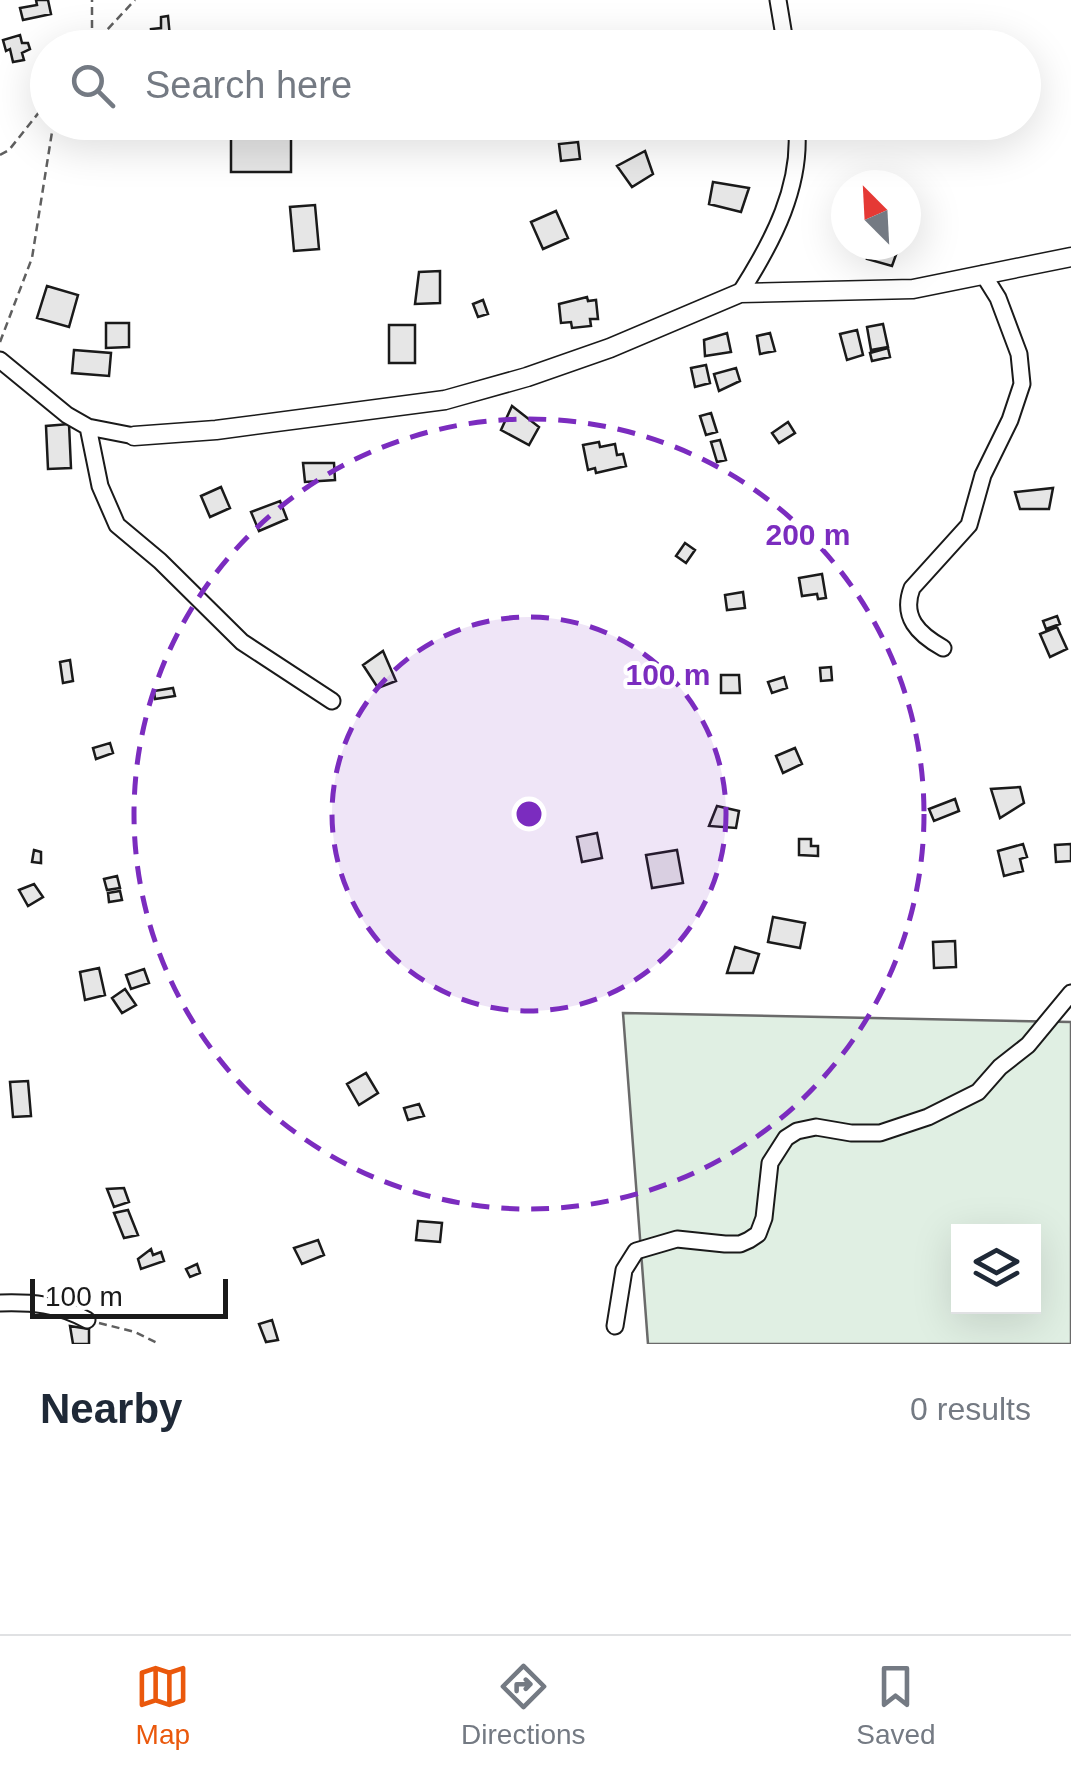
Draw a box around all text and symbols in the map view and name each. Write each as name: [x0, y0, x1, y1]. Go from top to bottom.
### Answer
search box: [30, 30, 1041, 140]
icon: search: [65, 58, 120, 113]
text: Search here: [145, 64, 352, 106]
north arrow: [831, 170, 921, 260]
text: 200 m: [765, 518, 851, 551]
text: 100 m: [625, 658, 711, 691]
centre of rings: [511, 796, 547, 832]
map controls: [951, 1224, 1041, 1314]
button: layers: [951, 1224, 1041, 1314]
scale bar: [30, 1274, 228, 1318]
text: 100 m: [45, 1281, 123, 1312]
text: Nearby: [40, 1385, 182, 1432]
text: 0 results: [910, 1391, 1031, 1427]
tab: Map: [135, 1659, 190, 1751]
tab: Directions: [461, 1659, 586, 1751]
tab: Saved: [856, 1659, 936, 1751]

